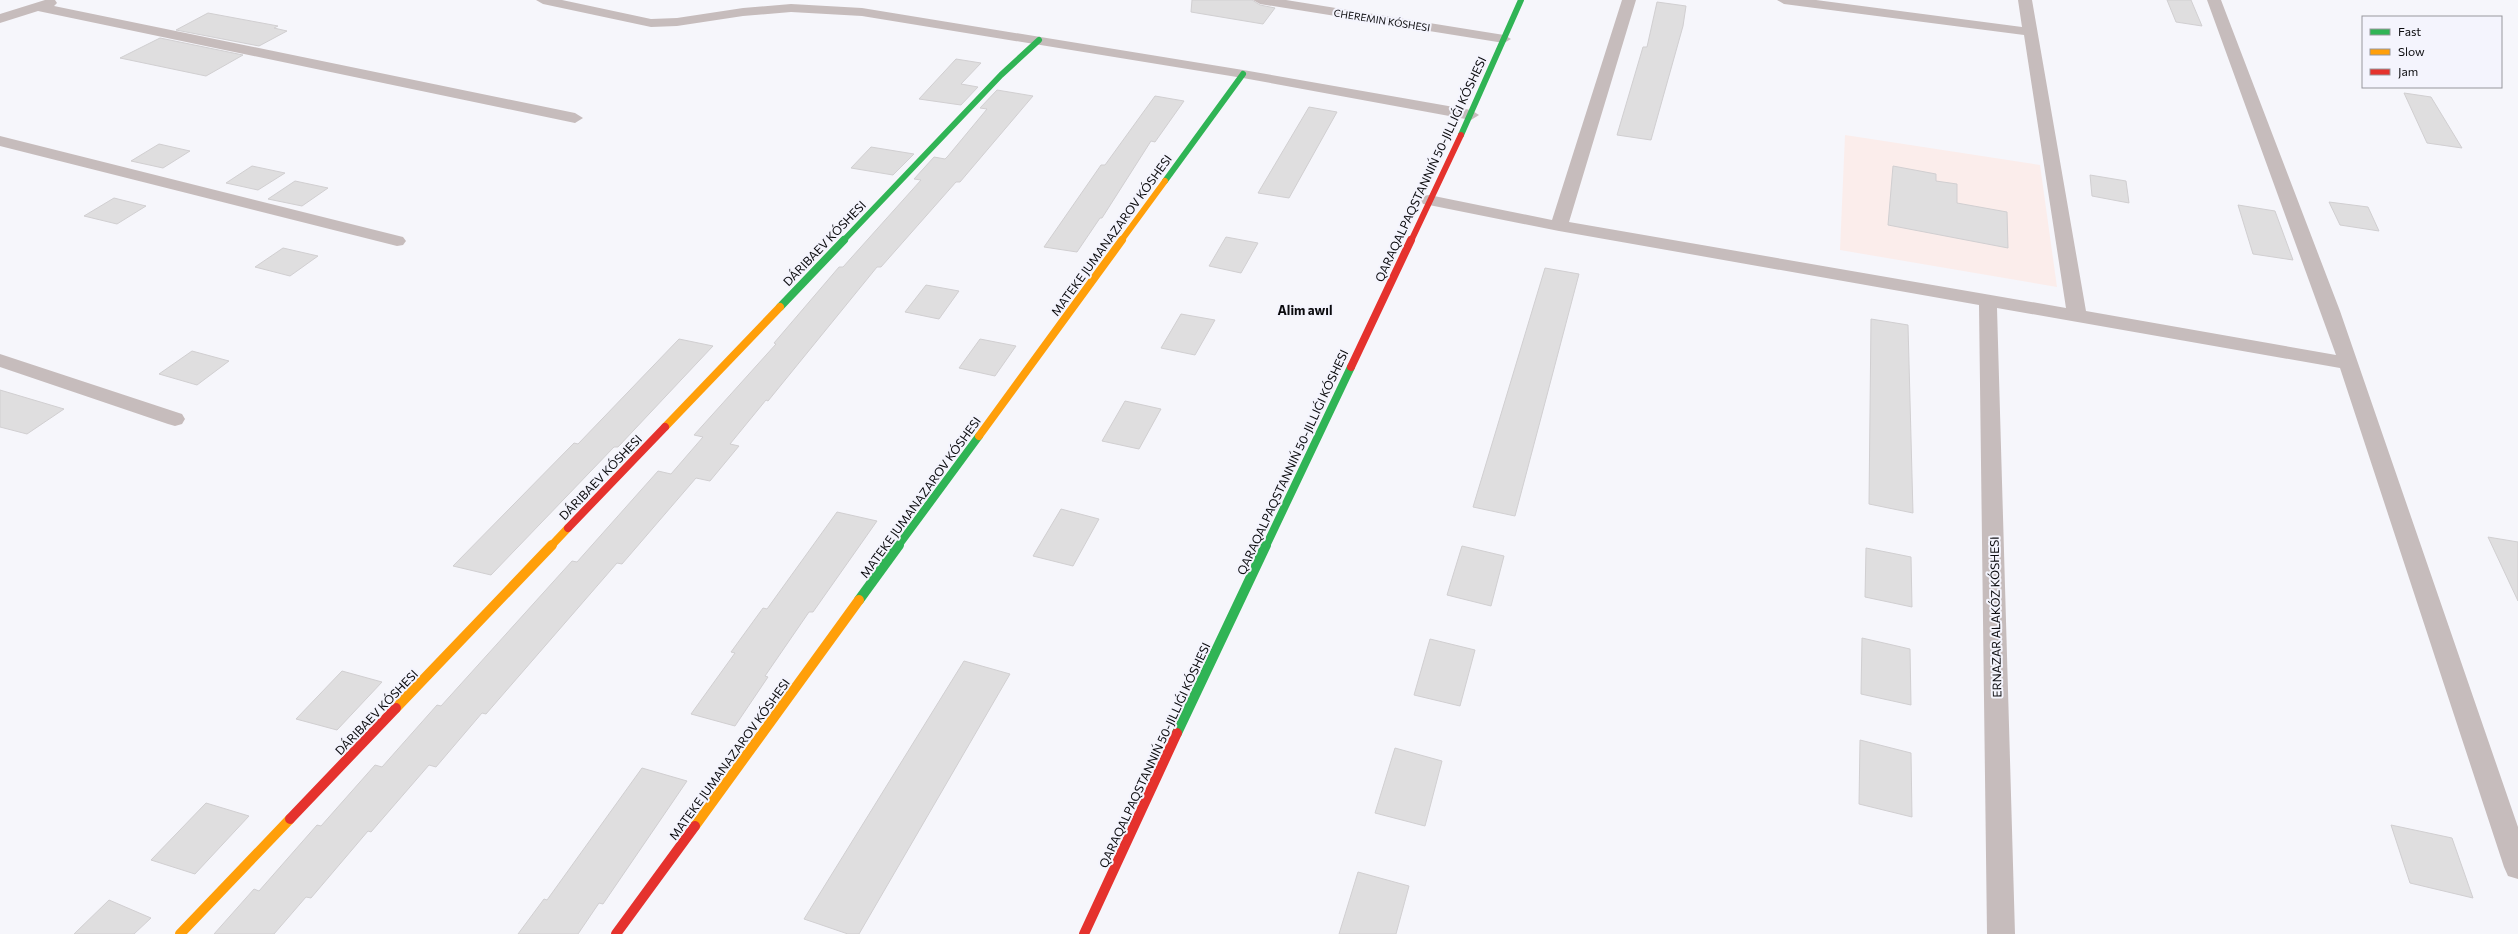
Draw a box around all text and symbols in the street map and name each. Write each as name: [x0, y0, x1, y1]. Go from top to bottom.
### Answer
street label: CHEREMIN KÓSHESI: [1333, 6, 1431, 34]
legend: [2362, 16, 2502, 88]
text: Fast: [2398, 24, 2421, 38]
text: Slow: [2398, 44, 2425, 58]
street label: QARAQALPAQSTANNIŃ 50-JILLIǴI KÓSHESI: [1372, 54, 1489, 284]
text: Jam: [2398, 64, 2418, 79]
street label: MATEKE JUMANAZAROV KÓSHESI: [1048, 152, 1175, 319]
street label: DÁRIBAEV KÓSHESI: [780, 198, 868, 288]
district label: Alim awıl: [1278, 302, 1332, 318]
street label: QARAQALPAQSTANNIŃ 50-JILLIǴI KÓSHESI: [1234, 347, 1351, 577]
street label: MATEKE JUMANAZAROV KÓSHESI: [857, 414, 984, 581]
street label: DÁRIBAEV KÓSHESI: [556, 432, 644, 522]
street label: ERNAZAR ALAKÓZ KÓSHESI: [1987, 536, 2003, 698]
street label: QARAQALPAQSTANNIŃ 50-JILLIǴI KÓSHESI: [1096, 640, 1213, 870]
street label: DÁRIBAEV KÓSHESI: [332, 667, 420, 757]
street label: MATEKE JUMANAZAROV KÓSHESI: [666, 676, 793, 843]

